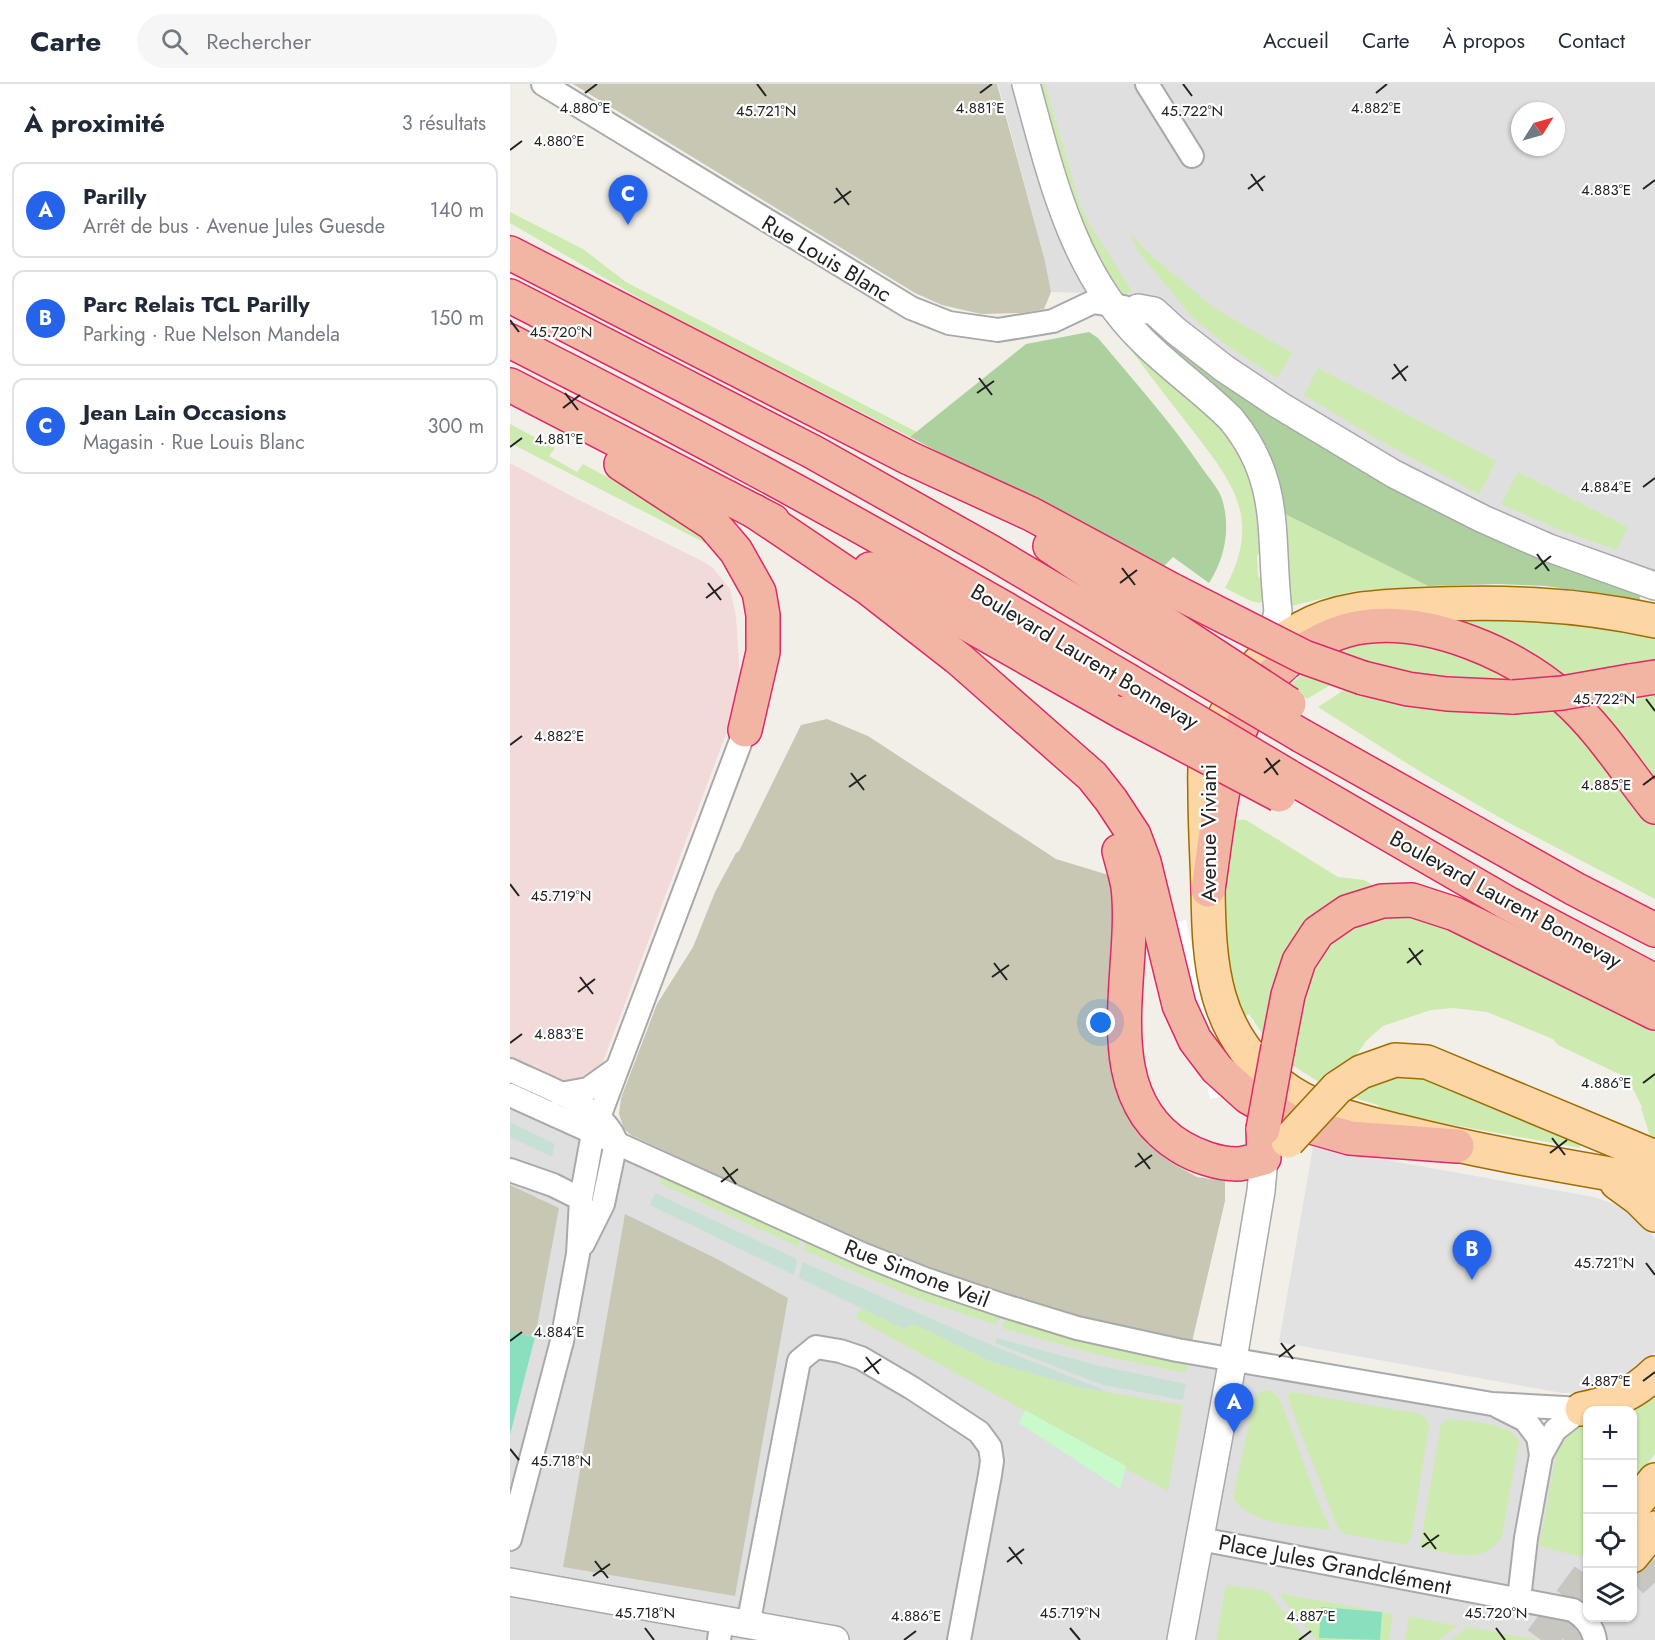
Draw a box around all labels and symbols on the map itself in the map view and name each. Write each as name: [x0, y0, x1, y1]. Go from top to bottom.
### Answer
text: 4.880°E: [559, 97, 611, 119]
text: 4.881°E: [956, 97, 1004, 119]
text: 4.882°E: [1351, 97, 1401, 119]
text: 45.721°N: [736, 100, 796, 122]
text: 45.722°N: [1161, 100, 1223, 122]
north arrow: [1511, 102, 1565, 156]
text: 4.880°E: [533, 130, 585, 152]
pin: C: [608, 176, 648, 225]
text: 4.883°E: [1581, 179, 1631, 201]
street label: Rue Louis Blanc: [756, 207, 898, 309]
text: 45.720°N: [530, 321, 592, 343]
text: 4.881°E: [535, 428, 583, 450]
text: 4.884°E: [1581, 476, 1631, 498]
street label: Boulevard Laurent Bonnevay: [965, 575, 1205, 737]
text: 45.722°N: [1573, 688, 1635, 710]
text: 4.882°E: [534, 725, 584, 747]
street label: Avenue Viviani: [1192, 764, 1224, 902]
text: 4.885°E: [1581, 774, 1631, 796]
street label: Boulevard Laurent Bonnevay: [1384, 822, 1628, 976]
text: 45.719°N: [531, 885, 591, 907]
your location: [1086, 1008, 1115, 1037]
text: 4.883°E: [534, 1023, 584, 1045]
text: 4.886°E: [1581, 1072, 1631, 1094]
pin: B: [1452, 1230, 1492, 1280]
street label: Rue Simone Veil: [840, 1231, 994, 1315]
text: 45.721°N: [1574, 1252, 1634, 1274]
text: 4.884°E: [534, 1321, 584, 1343]
text: 4.887°E: [1581, 1370, 1631, 1392]
pin: A: [1214, 1384, 1254, 1433]
text: 45.718°N: [531, 1450, 591, 1472]
street label: Place Jules Grandclément: [1216, 1526, 1455, 1602]
text: 45.718°N: [615, 1602, 675, 1624]
text: 45.719°N: [1040, 1602, 1100, 1624]
text: 45.720°N: [1465, 1602, 1527, 1624]
text: 4.886°E: [891, 1605, 941, 1627]
text: 4.887°E: [1286, 1605, 1336, 1627]

